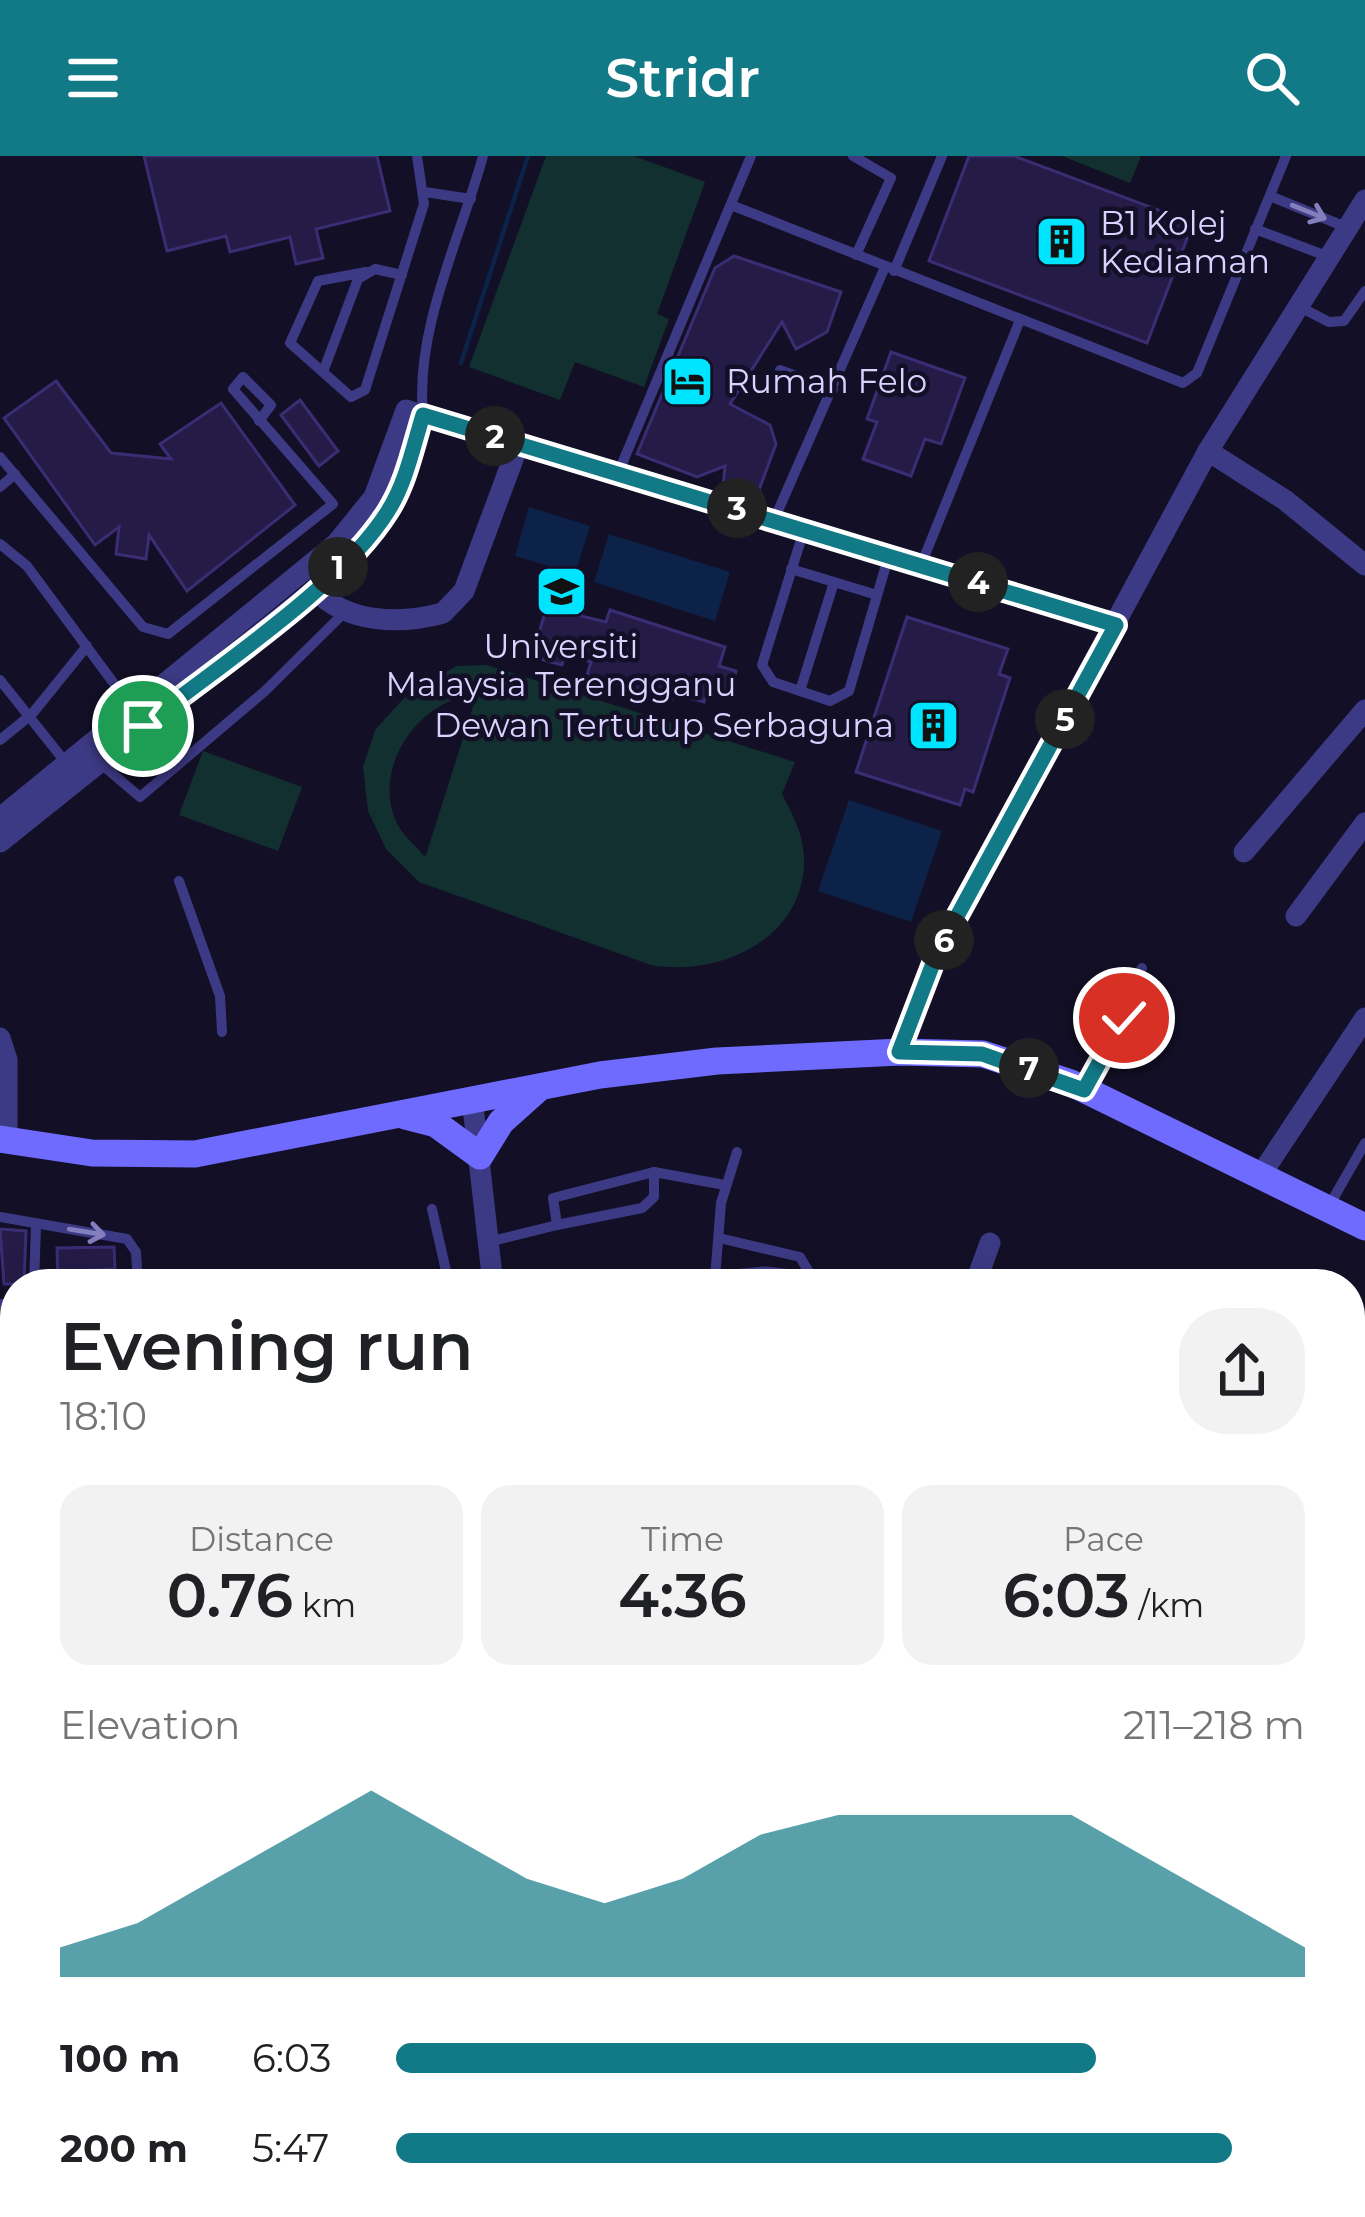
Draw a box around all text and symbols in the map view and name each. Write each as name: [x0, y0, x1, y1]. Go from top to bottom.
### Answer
icon: menu: [60, 45, 126, 111]
text: Stridr: [605, 45, 760, 111]
icon: search: [1239, 45, 1305, 111]
place label: B1 Kolej Kediaman: [1100, 203, 1270, 281]
one-way arrow: [1289, 203, 1326, 224]
building icon: B1 Kolej Kediaman: [1033, 214, 1089, 270]
hotel icon: Rumah Felo: [659, 353, 715, 409]
place label: Rumah Felo: [726, 361, 927, 401]
pin: 2: [465, 406, 525, 466]
text: 2: [485, 416, 505, 456]
pin: 3: [707, 478, 767, 538]
text: 3: [727, 488, 747, 528]
pin: 1: [308, 537, 368, 597]
text: 1: [332, 547, 344, 587]
pin: 4: [948, 552, 1008, 612]
text: 4: [967, 562, 989, 602]
school or university icon: Universiti Malaysia Terengganu: [533, 564, 589, 620]
place label: Universiti Malaysia Terengganu: [386, 626, 736, 704]
pin: [92, 675, 194, 777]
pin: 5: [1035, 689, 1095, 749]
icon: arrive: [110, 693, 176, 759]
building icon: Dewan Tertutup Serbaguna: [905, 697, 961, 753]
text: 5: [1055, 699, 1075, 739]
place label: Dewan Tertutup Serbaguna: [434, 705, 894, 745]
pin: 6: [914, 910, 974, 970]
text: 6: [933, 920, 955, 960]
pin: [1073, 967, 1175, 1069]
icon: check: [1091, 985, 1157, 1051]
pin: 7: [999, 1038, 1059, 1098]
text: 7: [1019, 1048, 1039, 1088]
one-way arrow: [67, 1222, 106, 1245]
text: Evening run: [60, 1306, 473, 1387]
button: share: [1179, 1308, 1305, 1434]
text: 18:10: [60, 1392, 147, 1440]
text: Distance: [189, 1519, 334, 1559]
text: Time: [641, 1519, 724, 1559]
text: Pace: [1063, 1519, 1144, 1559]
text: 0.76: [167, 1559, 293, 1632]
text: 4:36: [618, 1559, 747, 1632]
text: 6:03: [1003, 1559, 1130, 1632]
text: km: [293, 1585, 356, 1625]
text: /km: [1130, 1585, 1204, 1625]
text: Elevation: [60, 1701, 240, 1749]
text: 211–218 m: [1123, 1701, 1305, 1749]
text: 100 m: [60, 2034, 180, 2082]
text: 6:03: [252, 2034, 331, 2082]
text: 200 m: [60, 2124, 188, 2172]
text: 5:47: [252, 2124, 329, 2172]

